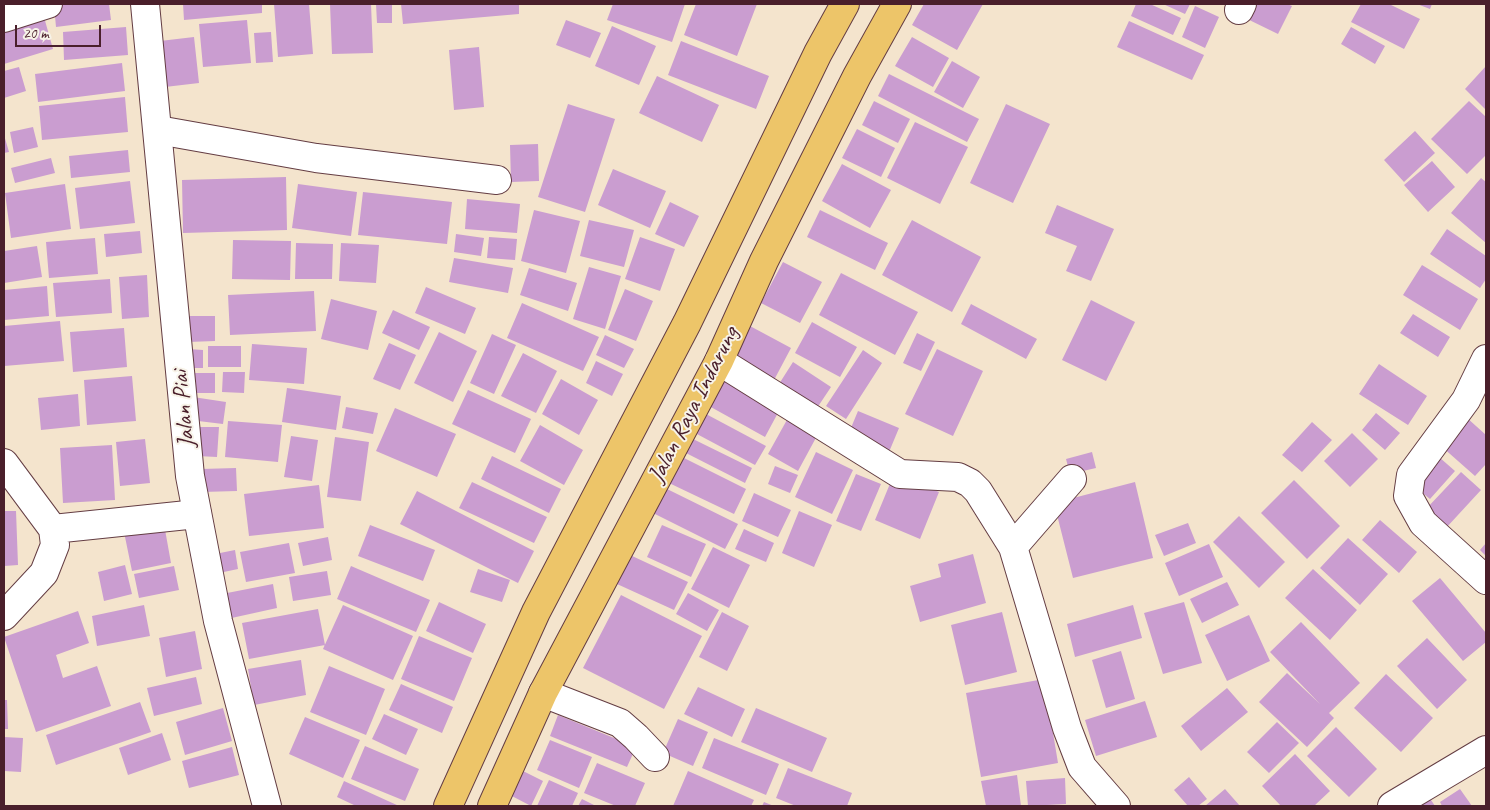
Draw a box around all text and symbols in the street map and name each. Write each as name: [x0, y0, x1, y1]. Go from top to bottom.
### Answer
scale bar: [18, 15, 104, 47]
text: 20 m: [23, 24, 49, 43]
street label: Jalan Raya Indarung: [642, 322, 746, 488]
street label: Jalan Piai: [166, 369, 202, 449]

